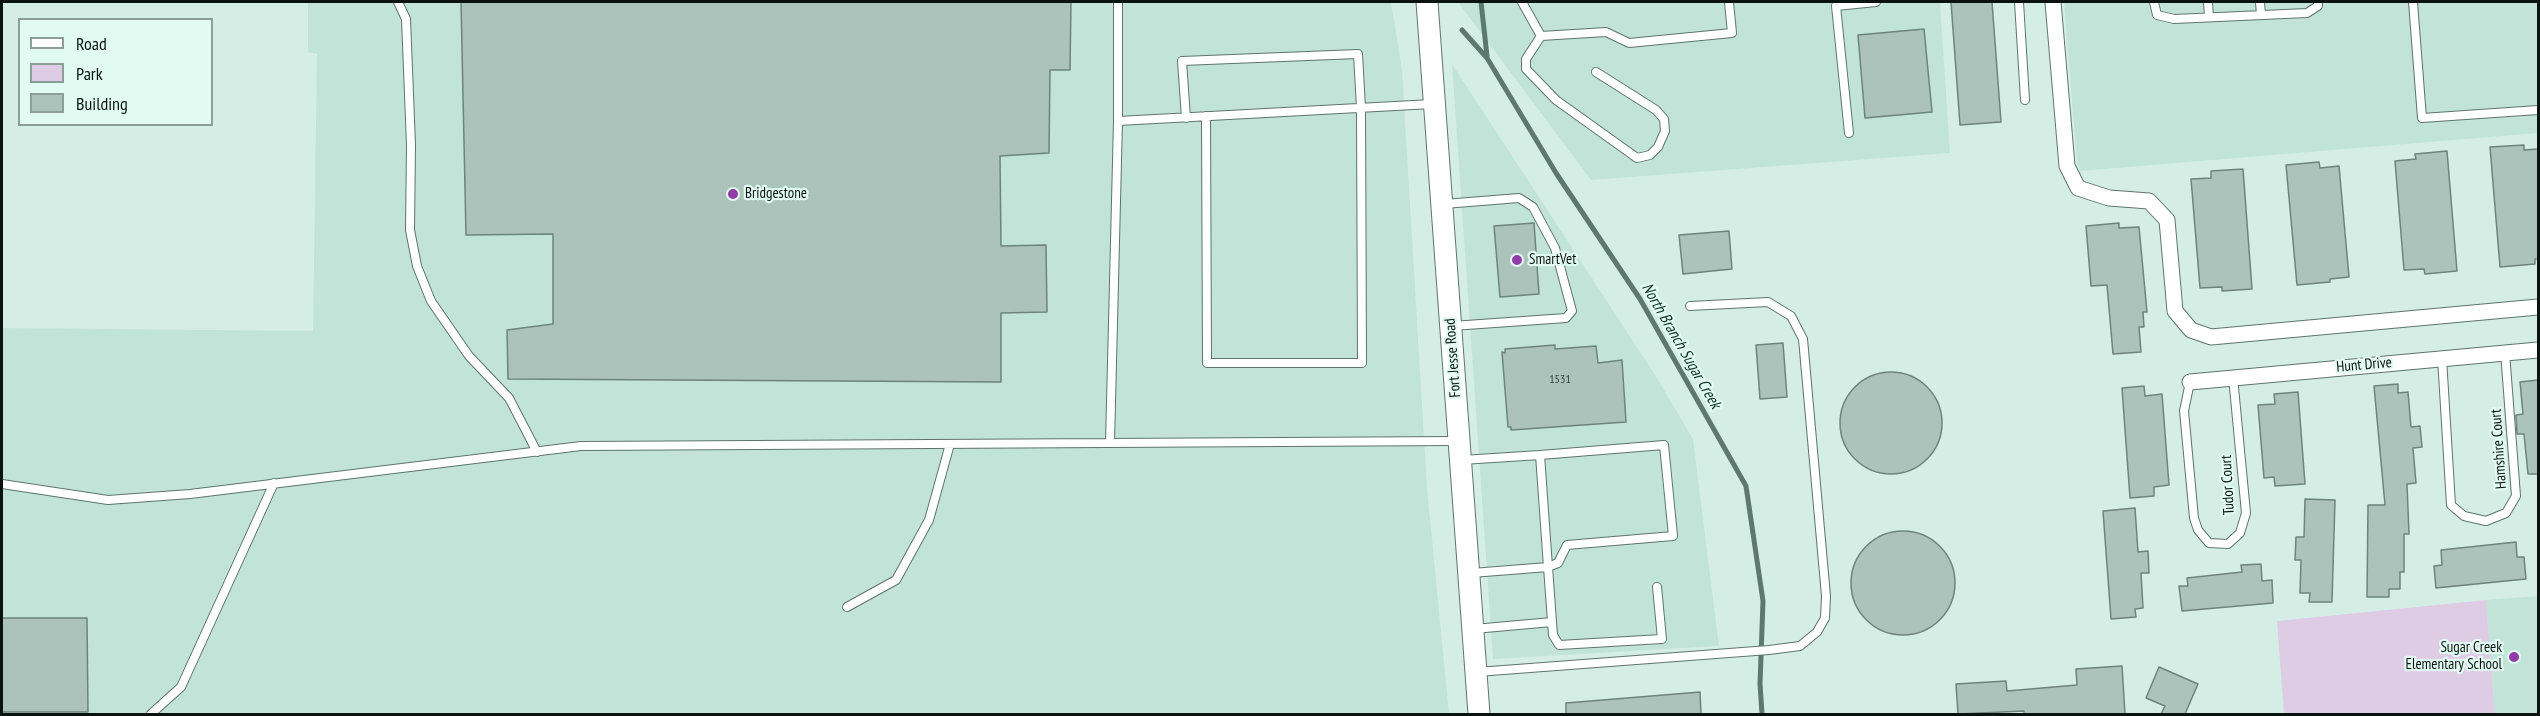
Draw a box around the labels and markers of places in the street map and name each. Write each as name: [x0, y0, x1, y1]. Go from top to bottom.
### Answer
place label: Bridgestone: [745, 185, 807, 203]
marker: Bridgestone: [726, 187, 740, 201]
place label: SmartVet: [1529, 251, 1576, 269]
marker: SmartVet: [1510, 253, 1524, 267]
place label: Sugar Creek Elementary School: [2405, 639, 2502, 674]
marker: Sugar Creek Elementary School: [2507, 650, 2521, 664]

